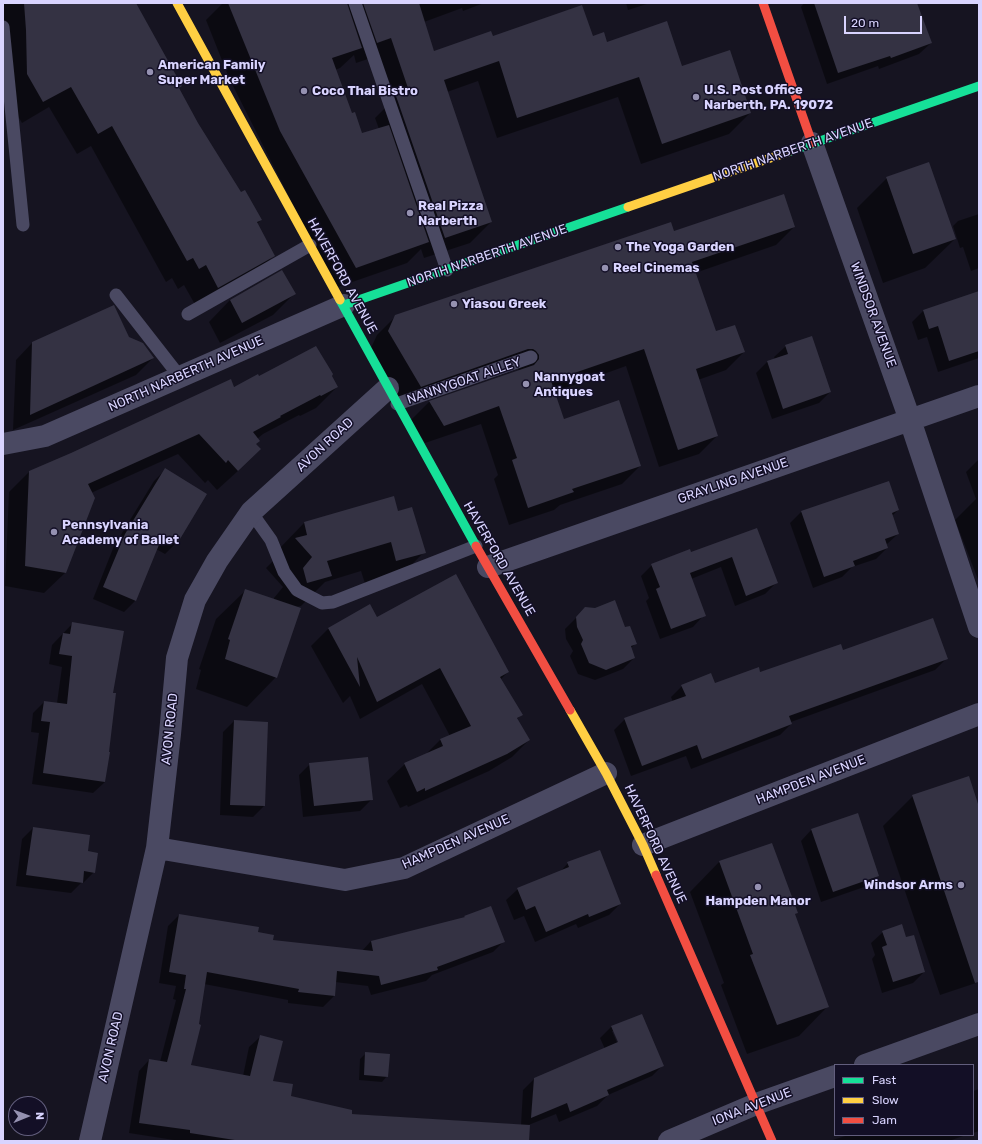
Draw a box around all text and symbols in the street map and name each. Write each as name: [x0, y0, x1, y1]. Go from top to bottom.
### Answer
scale bar: [846, 8, 924, 34]
text: 20 m: [851, 16, 879, 30]
place label: American Family Super Market: [158, 57, 266, 88]
marker: American Family Super Market: [145, 67, 155, 77]
place label: U.S. Post Office Narberth, PA. 19072: [704, 82, 833, 113]
place label: Coco Thai Bistro: [312, 83, 418, 99]
marker: Coco Thai Bistro: [299, 86, 309, 96]
marker: U.S. Post Office Narberth, PA. 19072: [691, 92, 701, 102]
street label: NORTH NARBERTH AVENUE: [711, 115, 875, 185]
place label: Real Pizza Narberth: [418, 198, 483, 229]
marker: Real Pizza Narberth: [405, 208, 415, 218]
street label: HAVERFORD AVENUE: [304, 215, 380, 337]
street label: NORTH NARBERTH AVENUE: [405, 221, 569, 291]
place label: The Yoga Garden: [626, 239, 734, 255]
marker: The Yoga Garden: [613, 242, 623, 252]
place label: Reel Cinemas: [613, 260, 700, 276]
street label: WINDSOR AVENUE: [847, 260, 899, 370]
marker: Reel Cinemas: [600, 263, 610, 273]
place label: Yiasou Greek: [462, 296, 546, 312]
marker: Yiasou Greek: [449, 299, 459, 309]
street label: NORTH NARBERTH AVENUE: [106, 333, 266, 415]
street label: NANNYGOAT ALLEY: [405, 354, 523, 408]
place label: Nannygoat Antiques: [534, 369, 605, 400]
marker: Nannygoat Antiques: [521, 379, 531, 389]
street label: AVON ROAD: [293, 415, 357, 475]
street label: GRAYLING AVENUE: [676, 455, 790, 507]
street label: HAVERFORD AVENUE: [460, 499, 538, 619]
place label: Pennsylvania Academy of Ballet: [62, 517, 179, 548]
marker: Pennsylvania Academy of Ballet: [49, 527, 59, 537]
street label: AVON ROAD: [158, 692, 182, 766]
street label: HAMPDEN AVENUE: [754, 752, 868, 808]
street label: HAVERFORD AVENUE: [621, 782, 689, 906]
street label: HAMPDEN AVENUE: [400, 811, 512, 873]
place label: Windsor Arms: [864, 877, 953, 893]
marker: Windsor Arms: [956, 880, 966, 890]
marker: Hampden Manor: [753, 882, 763, 892]
place label: Hampden Manor: [705, 893, 811, 909]
street label: AVON ROAD: [95, 1010, 127, 1084]
legend: [834, 1064, 974, 1136]
text: Fast: [872, 1073, 896, 1087]
street label: IONA AVENUE: [710, 1085, 794, 1129]
text: Slow: [872, 1093, 899, 1107]
north arrow: [8, 1096, 48, 1136]
text: N: [33, 1112, 46, 1120]
text: Jam: [872, 1113, 897, 1127]

